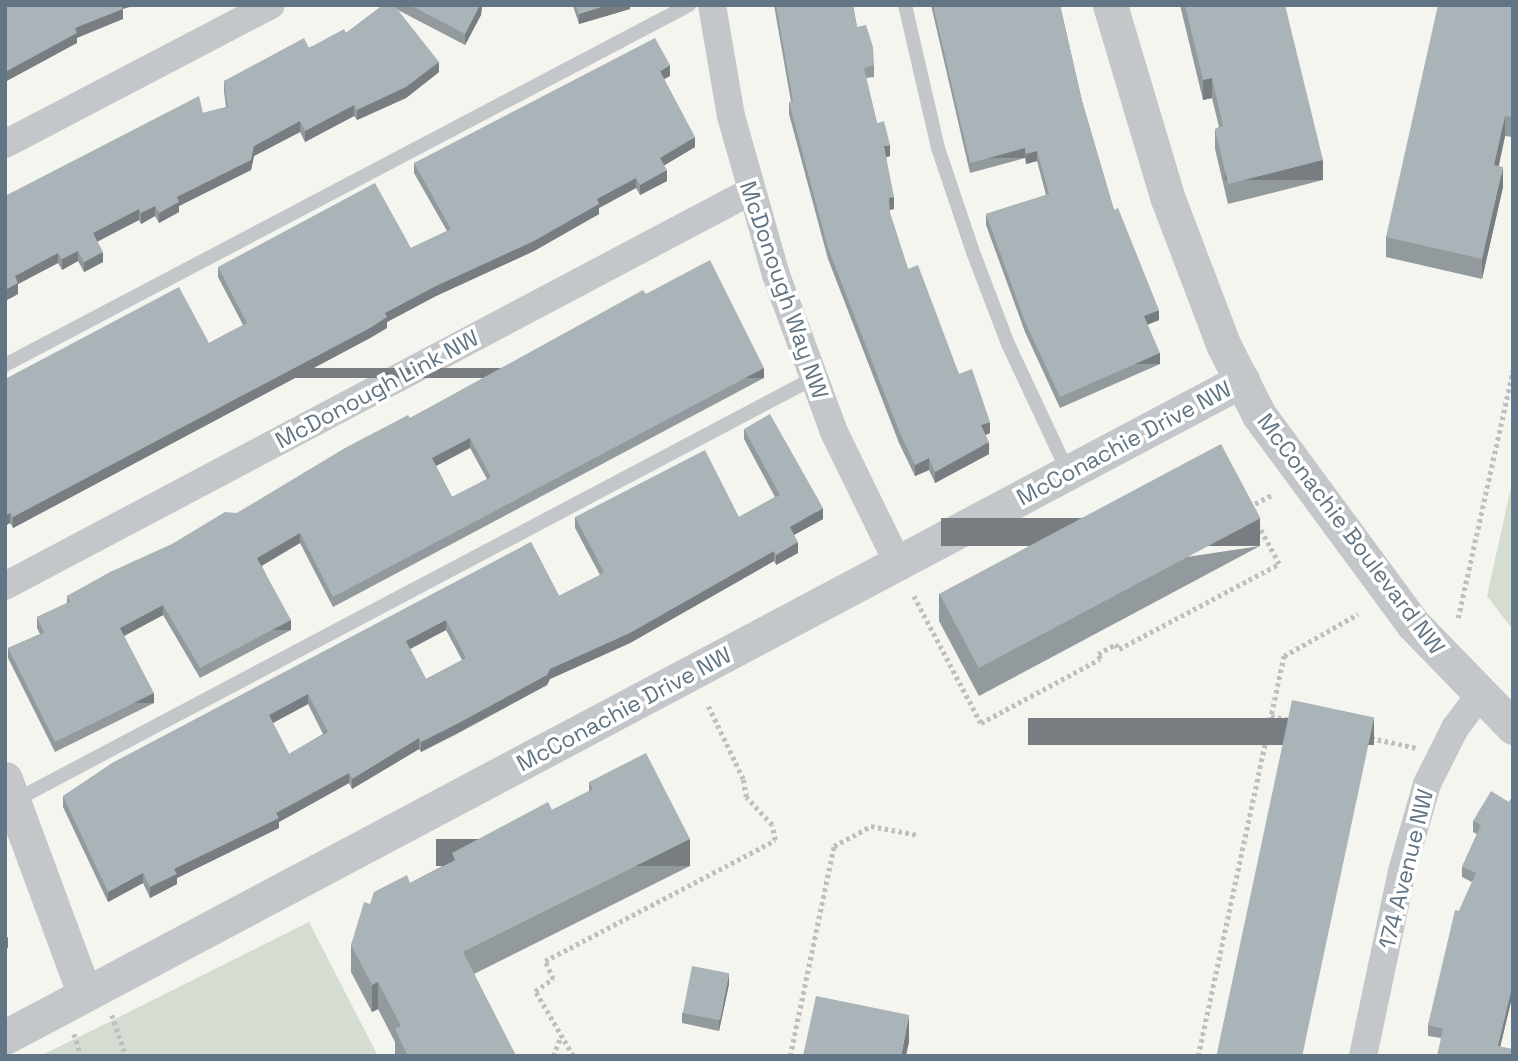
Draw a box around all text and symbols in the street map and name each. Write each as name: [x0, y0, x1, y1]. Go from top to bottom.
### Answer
street label: McDonough Way NW: [734, 177, 834, 403]
street label: McDonough Link NW: [271, 324, 483, 454]
street label: McConachie Drive NW: [1012, 375, 1236, 511]
street label: McConachie Boulevard NW: [1251, 408, 1451, 660]
street label: McConachie Drive NW: [512, 641, 736, 777]
street label: 174 Avenue NW: [1373, 786, 1439, 952]

